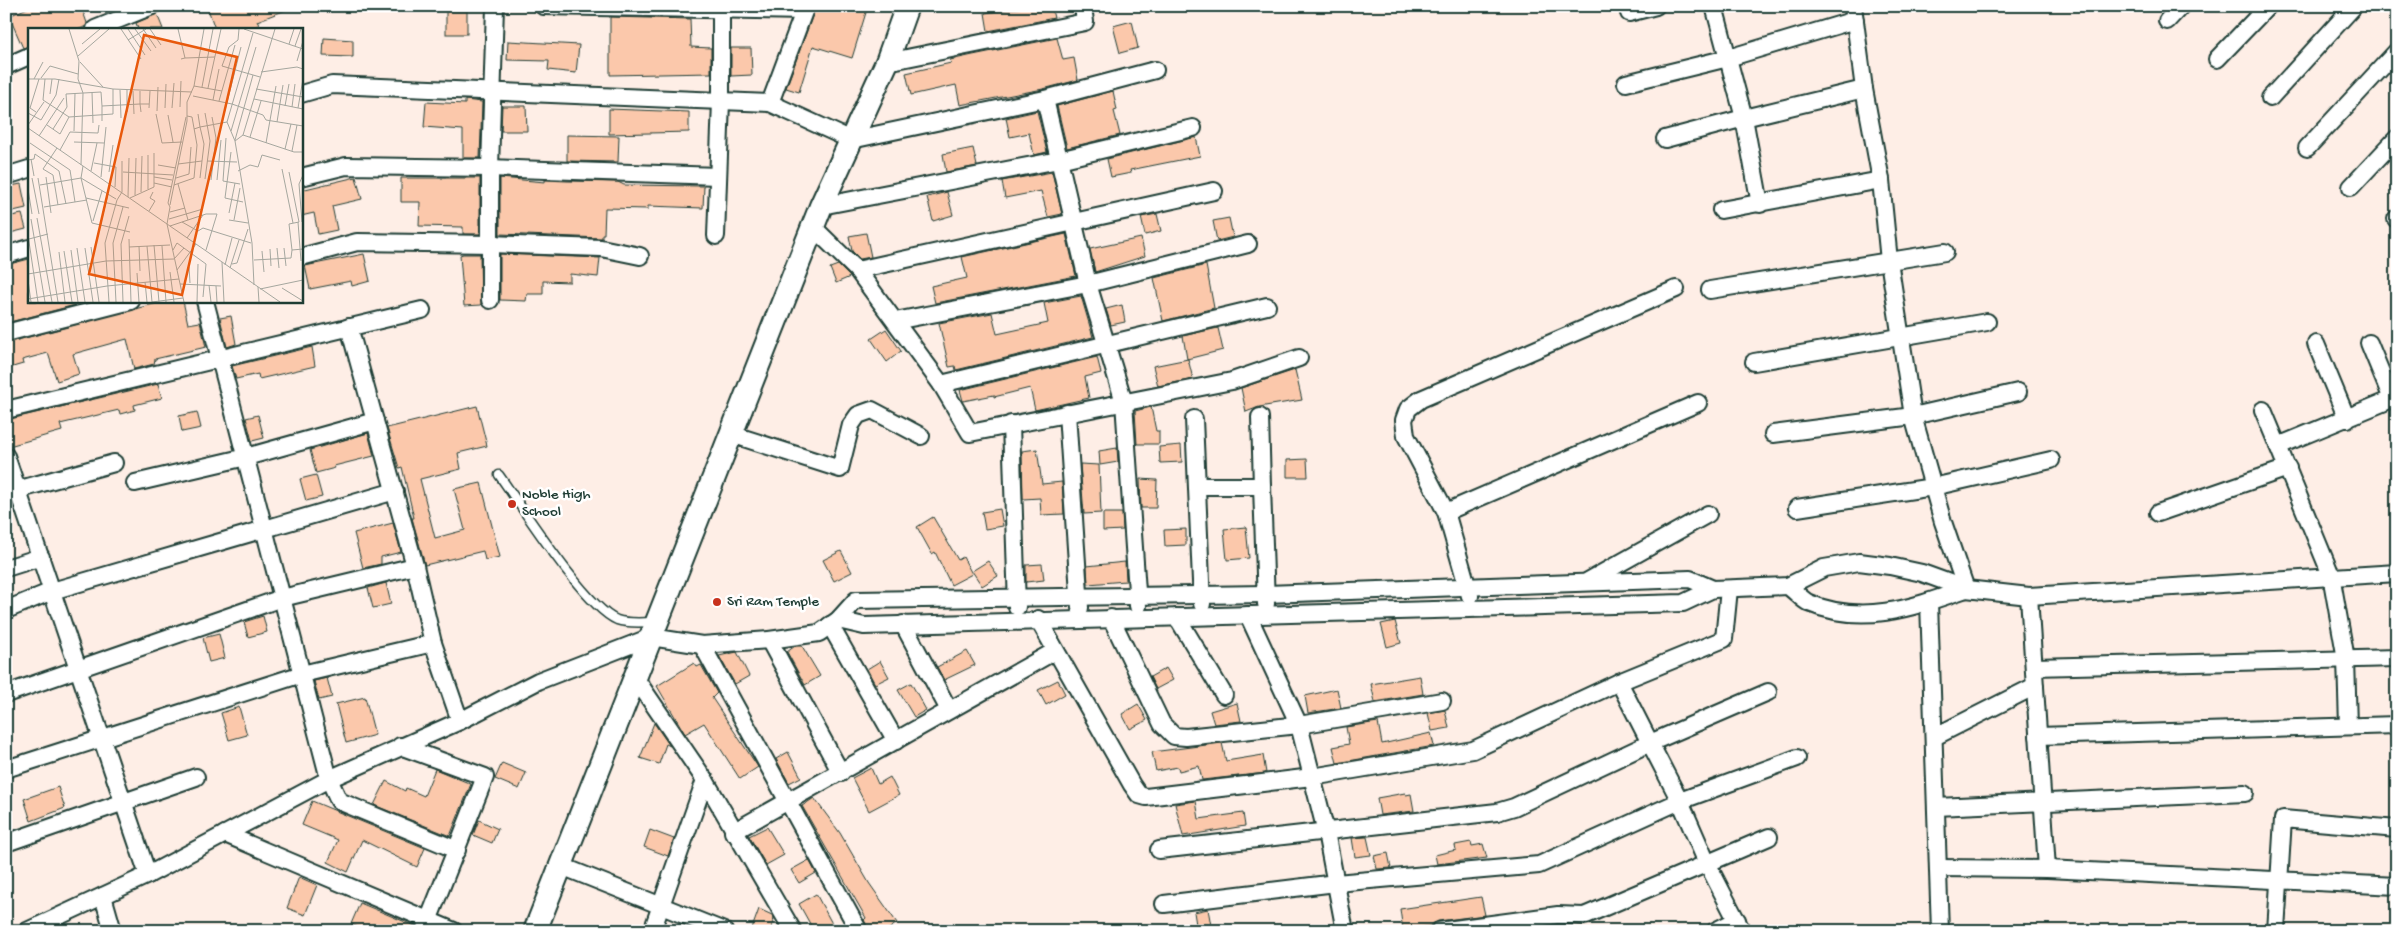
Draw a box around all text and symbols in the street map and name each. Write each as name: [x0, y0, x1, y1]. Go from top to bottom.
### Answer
inset map: [28, 28, 302, 302]
place label: Noble High School: [522, 486, 591, 521]
marker: Noble High School: [506, 498, 518, 510]
place label: Sri Ram Temple: [727, 593, 819, 611]
marker: Sri Ram Temple: [711, 596, 723, 608]

